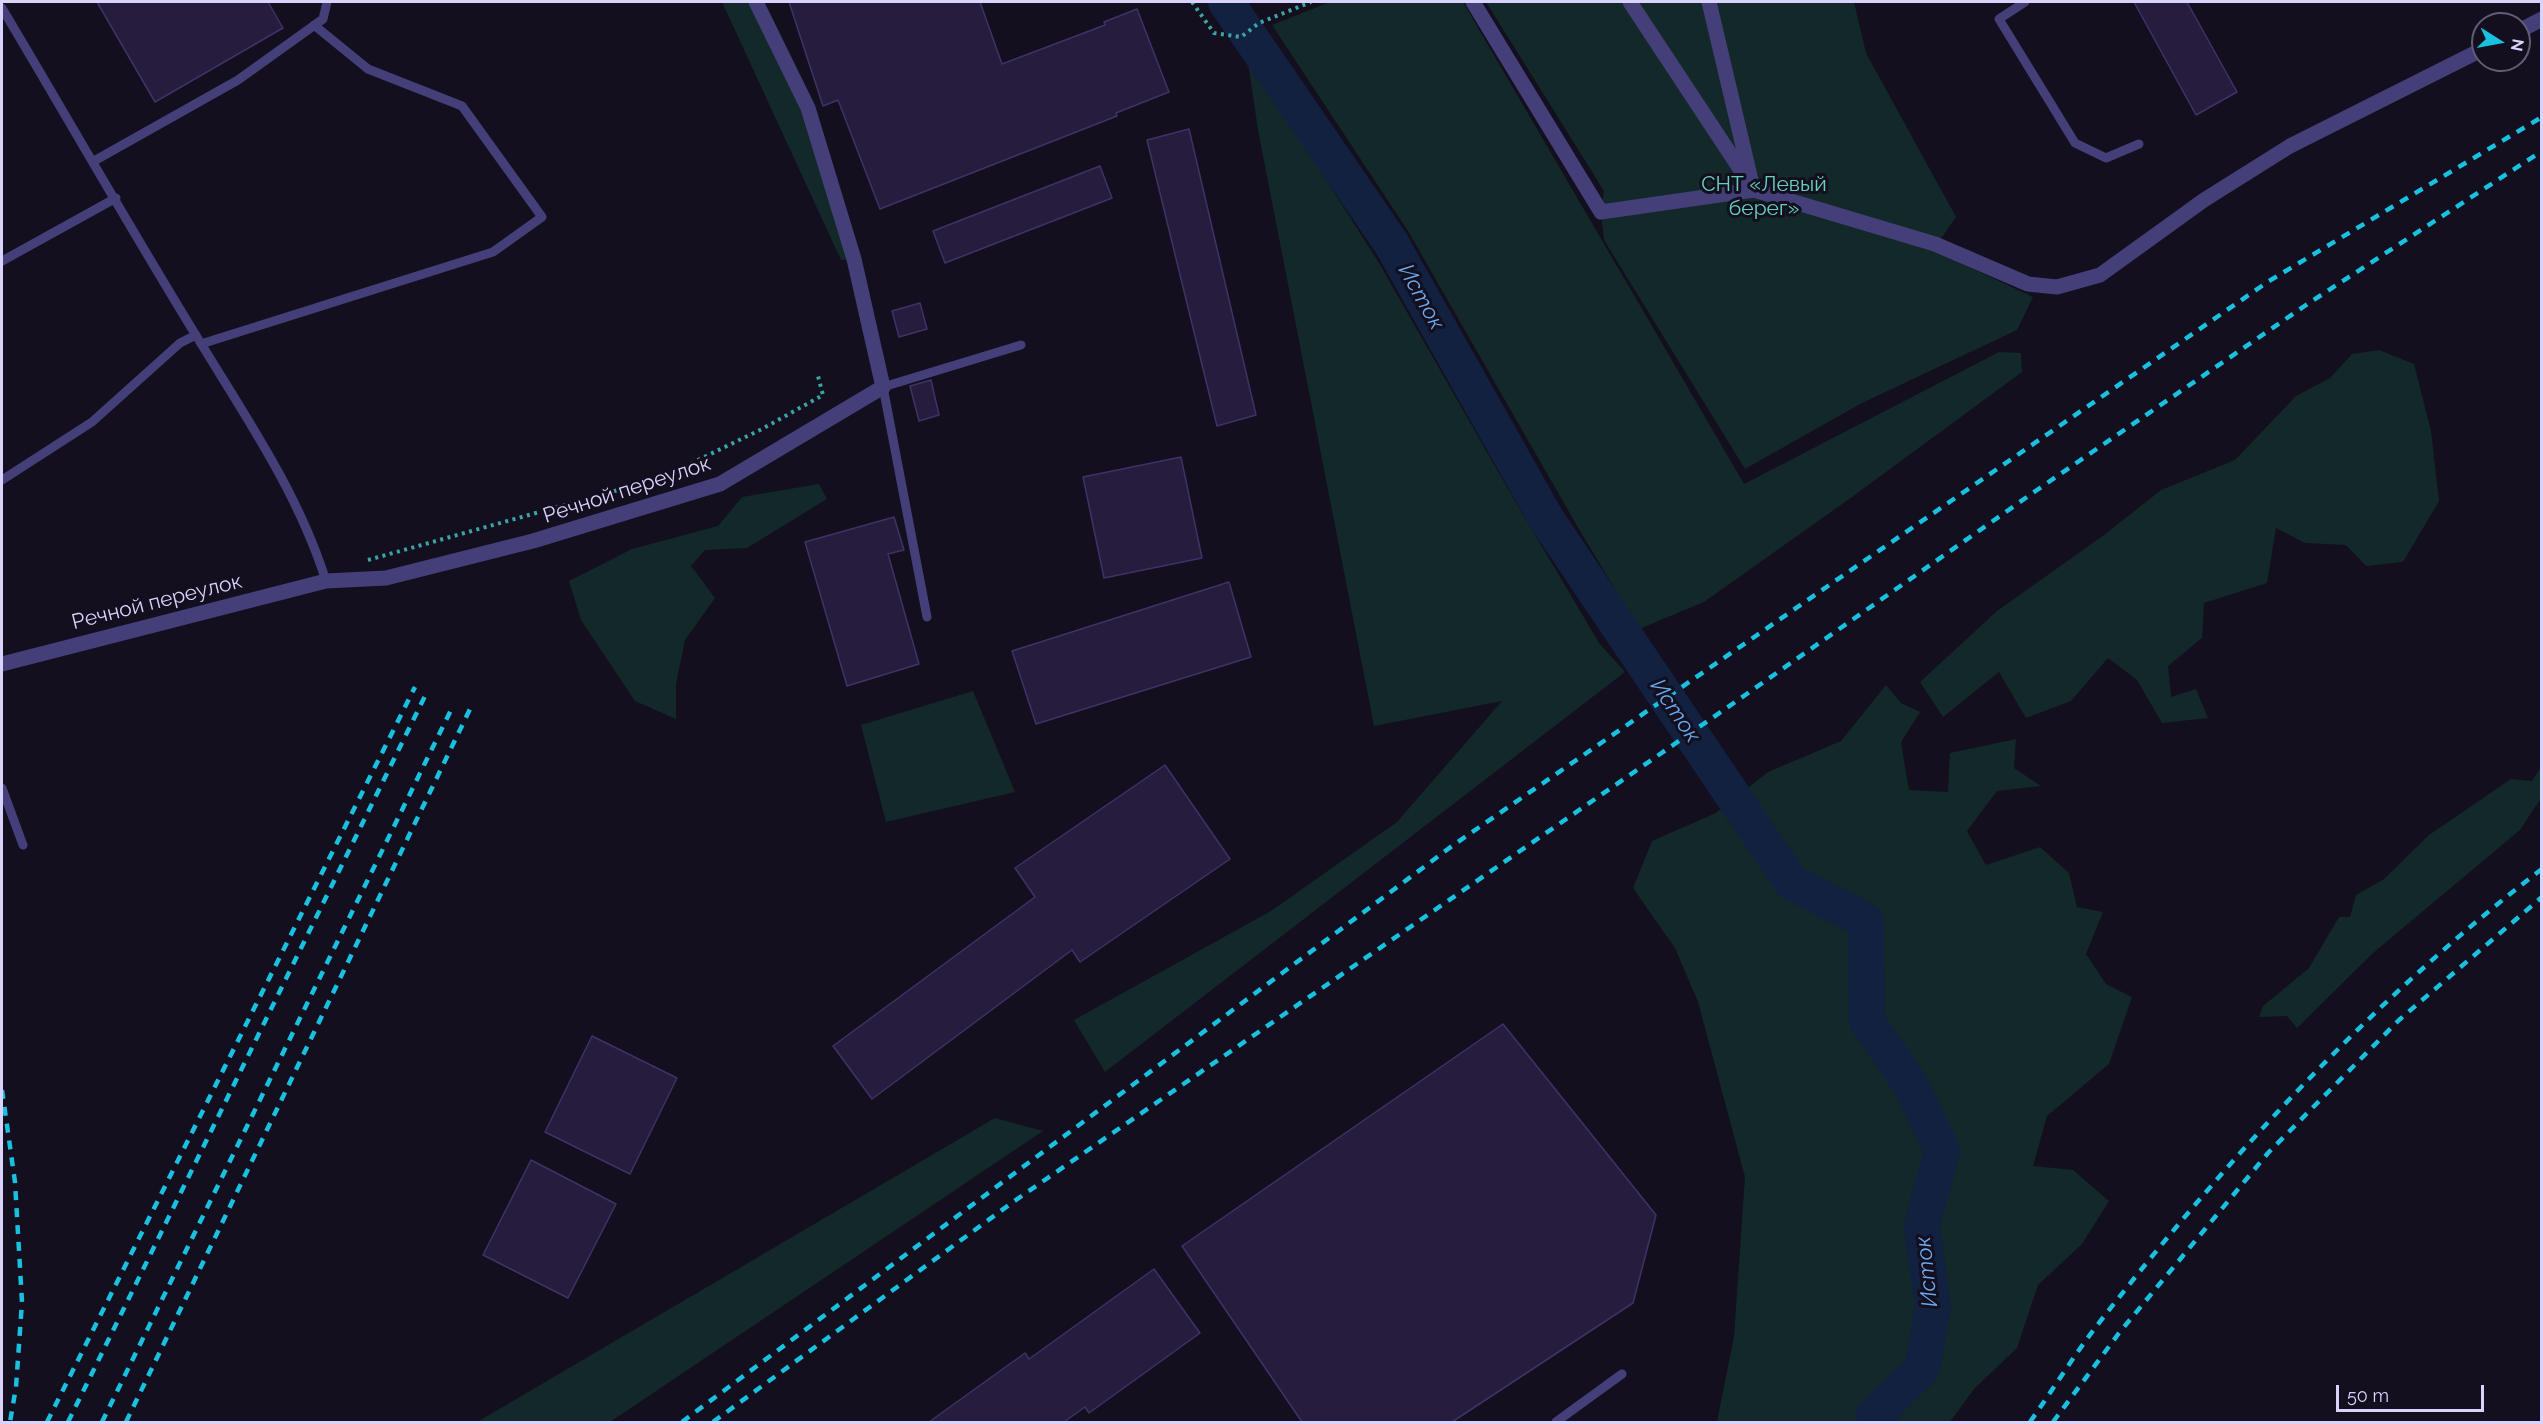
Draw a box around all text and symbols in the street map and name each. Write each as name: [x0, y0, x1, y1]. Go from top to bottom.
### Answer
north arrow: [2471, 12, 2531, 72]
text: N: [2507, 37, 2528, 53]
park label: СНТ «Левый берег»: [1701, 172, 1827, 222]
water label: Исток: [1392, 260, 1450, 334]
street label: Речной переулок: [540, 451, 714, 529]
street label: Речной переулок: [69, 569, 245, 635]
water label: Исток: [1644, 674, 1706, 748]
water label: Исток: [1910, 1235, 1944, 1309]
scale bar: [2339, 1373, 2488, 1411]
text: 50 m: [2347, 1385, 2389, 1406]

